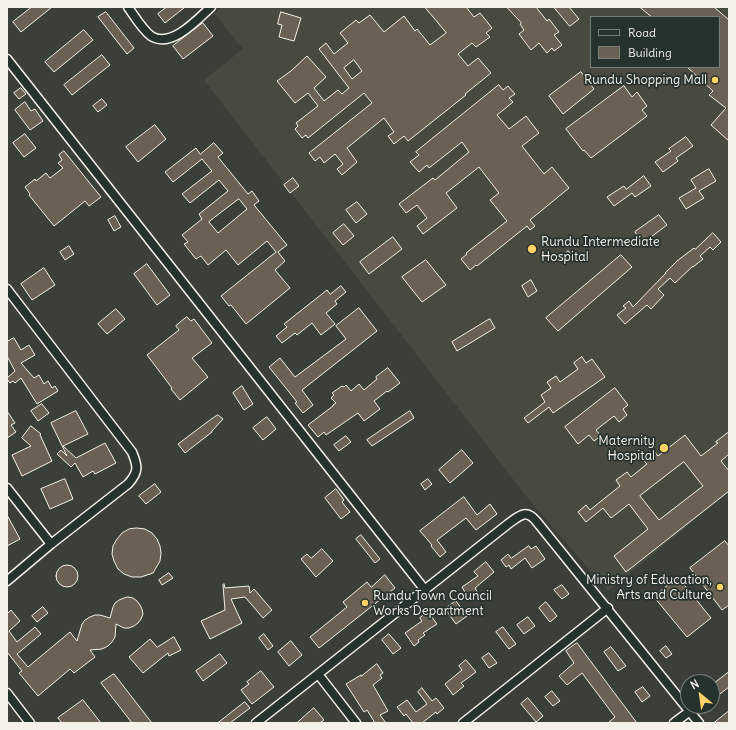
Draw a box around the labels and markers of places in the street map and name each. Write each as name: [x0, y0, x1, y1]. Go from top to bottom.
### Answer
place label: Rundu Shopping Mall: [584, 72, 707, 88]
marker: Rundu Shopping Mall: [710, 75, 720, 85]
place label: Rundu Intermediate Hospital: [541, 234, 660, 265]
marker: Rundu Intermediate Hospital: [526, 243, 538, 255]
place label: Maternity Hospital: [598, 433, 655, 464]
marker: Maternity Hospital: [658, 442, 670, 454]
place label: Ministry of Education, Arts and Culture: [586, 572, 712, 603]
marker: Ministry of Education, Arts and Culture: [715, 582, 725, 592]
place label: Rundu Town Council Works Department: [373, 588, 492, 619]
marker: Rundu Town Council Works Department: [360, 598, 370, 608]

